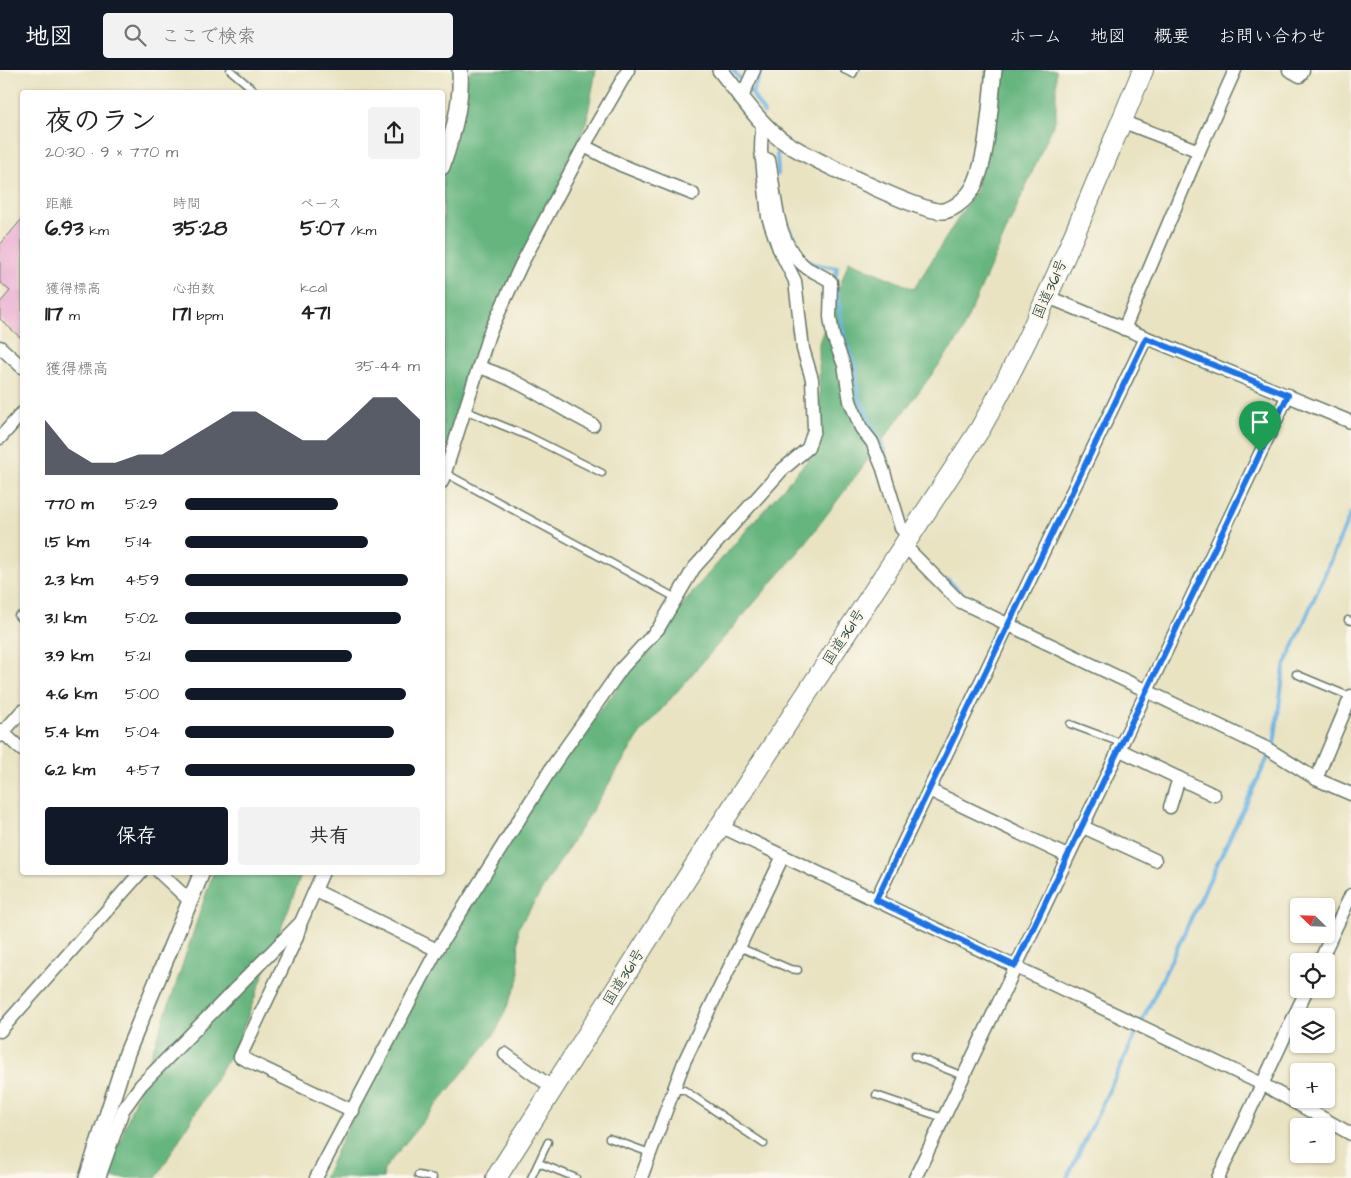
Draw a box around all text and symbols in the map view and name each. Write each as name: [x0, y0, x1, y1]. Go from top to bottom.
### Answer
search box: [103, 13, 453, 58]
text: 地図: [25, 20, 73, 54]
icon: search: [121, 21, 149, 49]
text: ここで検索: [161, 23, 256, 50]
text: ホーム: [1009, 24, 1062, 49]
text: 地図: [1090, 24, 1126, 49]
text: 概要: [1154, 24, 1190, 49]
text: お問い合わせ: [1218, 24, 1326, 49]
text: 夜のラン: [45, 102, 157, 141]
button: share: [368, 107, 420, 159]
text: 20:30 · 9 × 770 m: [45, 141, 178, 163]
text: 距離: [45, 194, 73, 214]
text: 時間: [173, 194, 201, 214]
text: ペース: [300, 194, 342, 214]
text: 6.93: [45, 214, 84, 243]
text: 35:28: [173, 214, 227, 243]
text: 5:07: [300, 214, 345, 243]
text: km: [84, 221, 109, 241]
text: /km: [345, 221, 376, 241]
street label: 国道361号: [1027, 256, 1073, 322]
text: kcal: [300, 278, 327, 298]
text: 獲得標高: [45, 279, 101, 299]
text: 心拍数: [173, 279, 215, 299]
text: 471: [300, 298, 330, 327]
text: 117: [45, 299, 63, 328]
text: 171: [173, 299, 191, 328]
text: m: [63, 306, 80, 326]
text: bpm: [191, 306, 223, 326]
text: 35–44 m: [355, 355, 420, 377]
text: 獲得標高: [45, 358, 109, 380]
pin: [1239, 401, 1281, 452]
icon: arrive: [1246, 408, 1274, 436]
text: 770 m: [45, 493, 94, 515]
text: 5:29: [125, 493, 157, 515]
text: 1.5 km: [45, 531, 89, 553]
text: 5:14: [125, 531, 152, 553]
text: 2.3 km: [45, 569, 93, 591]
text: 4:59: [125, 569, 159, 591]
street label: 国道361号: [818, 604, 870, 670]
text: 3.1 km: [45, 607, 86, 629]
text: 5:02: [125, 607, 158, 629]
text: 3.9 km: [45, 645, 93, 667]
text: 5:21: [125, 645, 150, 667]
text: 4.6 km: [45, 683, 97, 705]
text: 5:00: [125, 683, 159, 705]
text: 5.4 km: [45, 721, 98, 743]
text: 5:04: [125, 721, 160, 743]
text: 6.2 km: [45, 759, 95, 781]
text: 4:57: [125, 759, 160, 781]
button: 保存: [45, 807, 228, 865]
button: 共有: [238, 807, 420, 865]
north arrow: [1290, 898, 1335, 942]
map controls: [1290, 898, 1335, 1163]
street label: 国道361号: [598, 944, 650, 1010]
button: locate: [1290, 953, 1335, 998]
button: layers: [1290, 1008, 1335, 1053]
button: +: [1290, 1063, 1335, 1108]
button: −: [1290, 1118, 1335, 1163]

